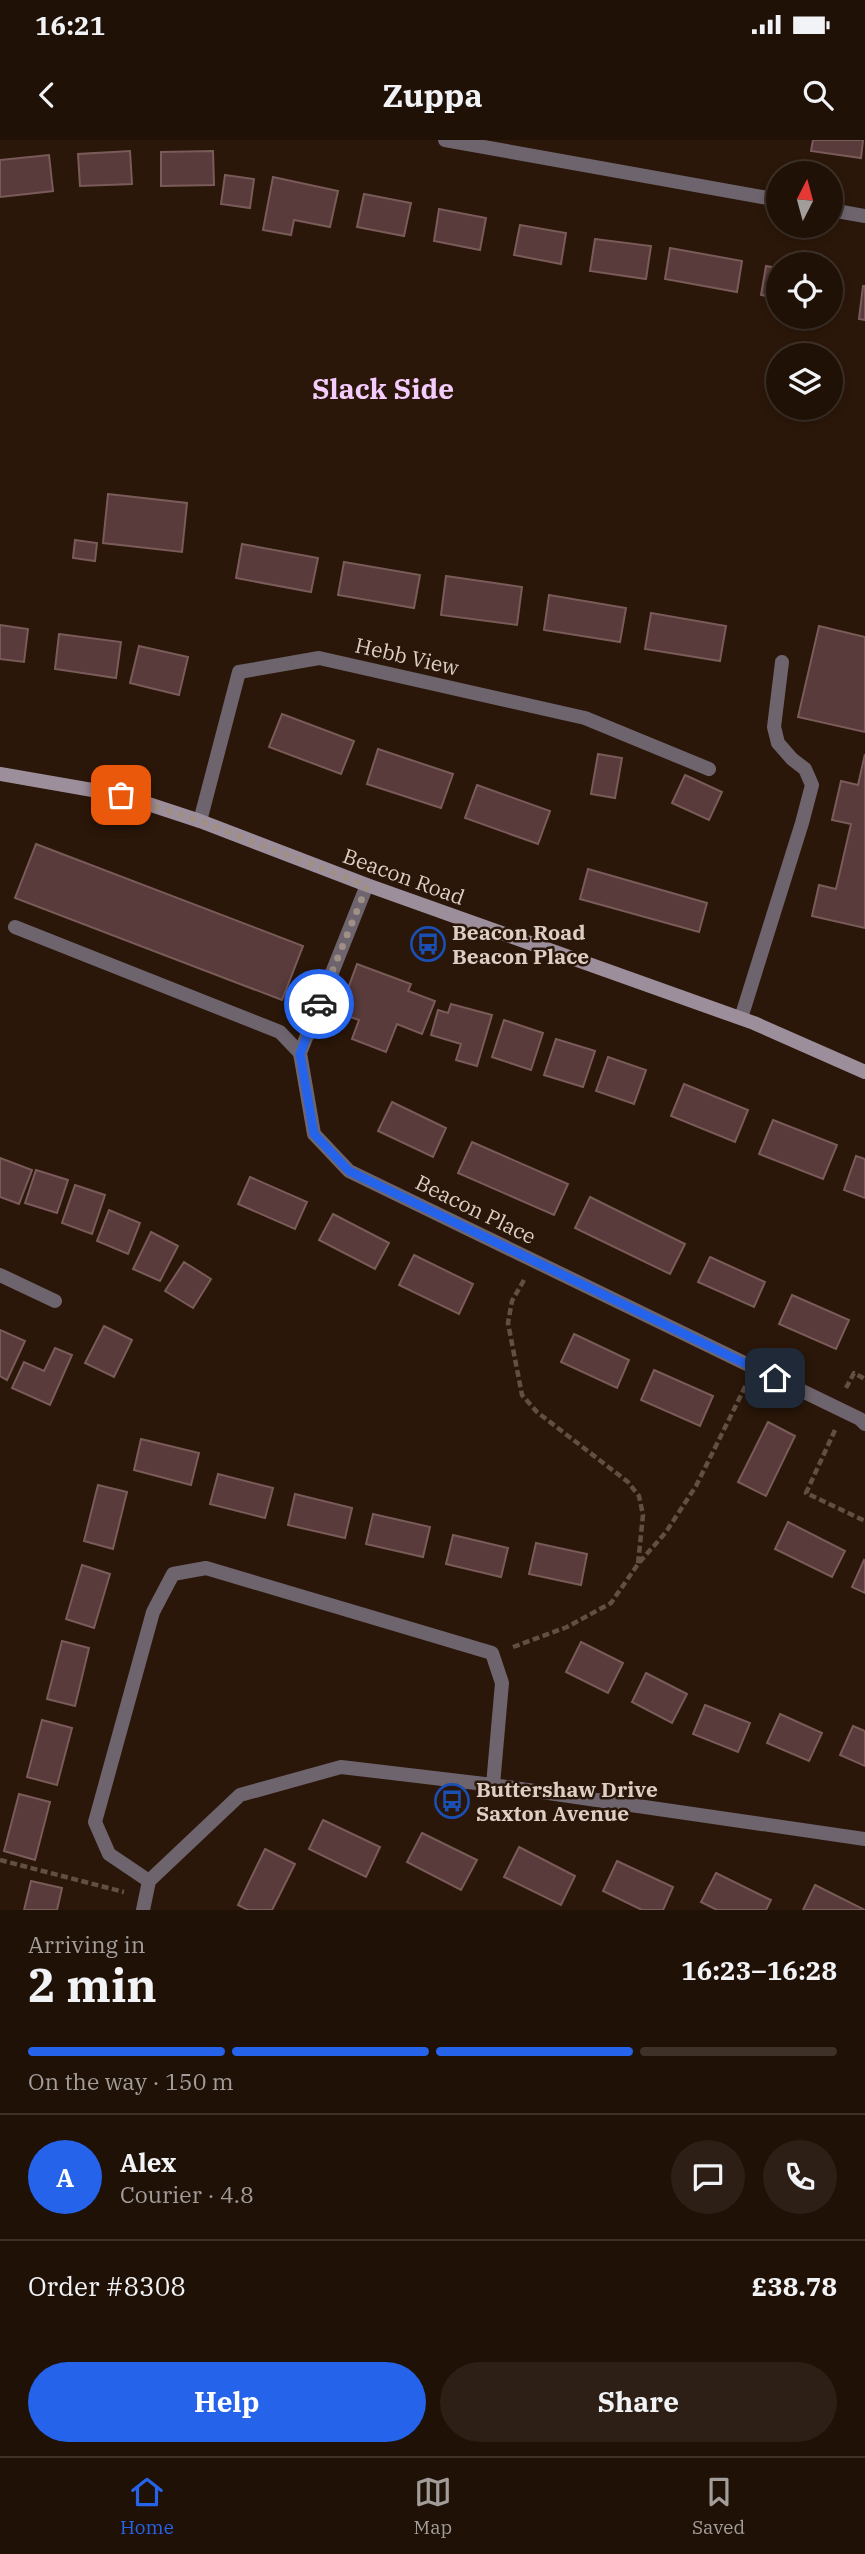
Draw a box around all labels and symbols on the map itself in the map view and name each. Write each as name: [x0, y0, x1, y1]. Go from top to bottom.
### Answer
north arrow: [766, 161, 844, 238]
district label: Slack Side: [312, 370, 454, 407]
street label: Hebb View: [352, 630, 462, 682]
pin: [91, 765, 151, 825]
street label: Beacon Road: [339, 841, 469, 911]
place label: Beacon Road Beacon Place: [452, 918, 589, 970]
bus stop icon: Beacon Road Beacon Place: [409, 925, 447, 963]
courier: [284, 969, 354, 1039]
street label: Beacon Place: [411, 1168, 541, 1250]
pin: [745, 1348, 805, 1408]
place label: Buttershaw Drive Saxton Avenue: [476, 1775, 658, 1827]
bus stop icon: Buttershaw Drive Saxton Avenue: [433, 1782, 471, 1820]

